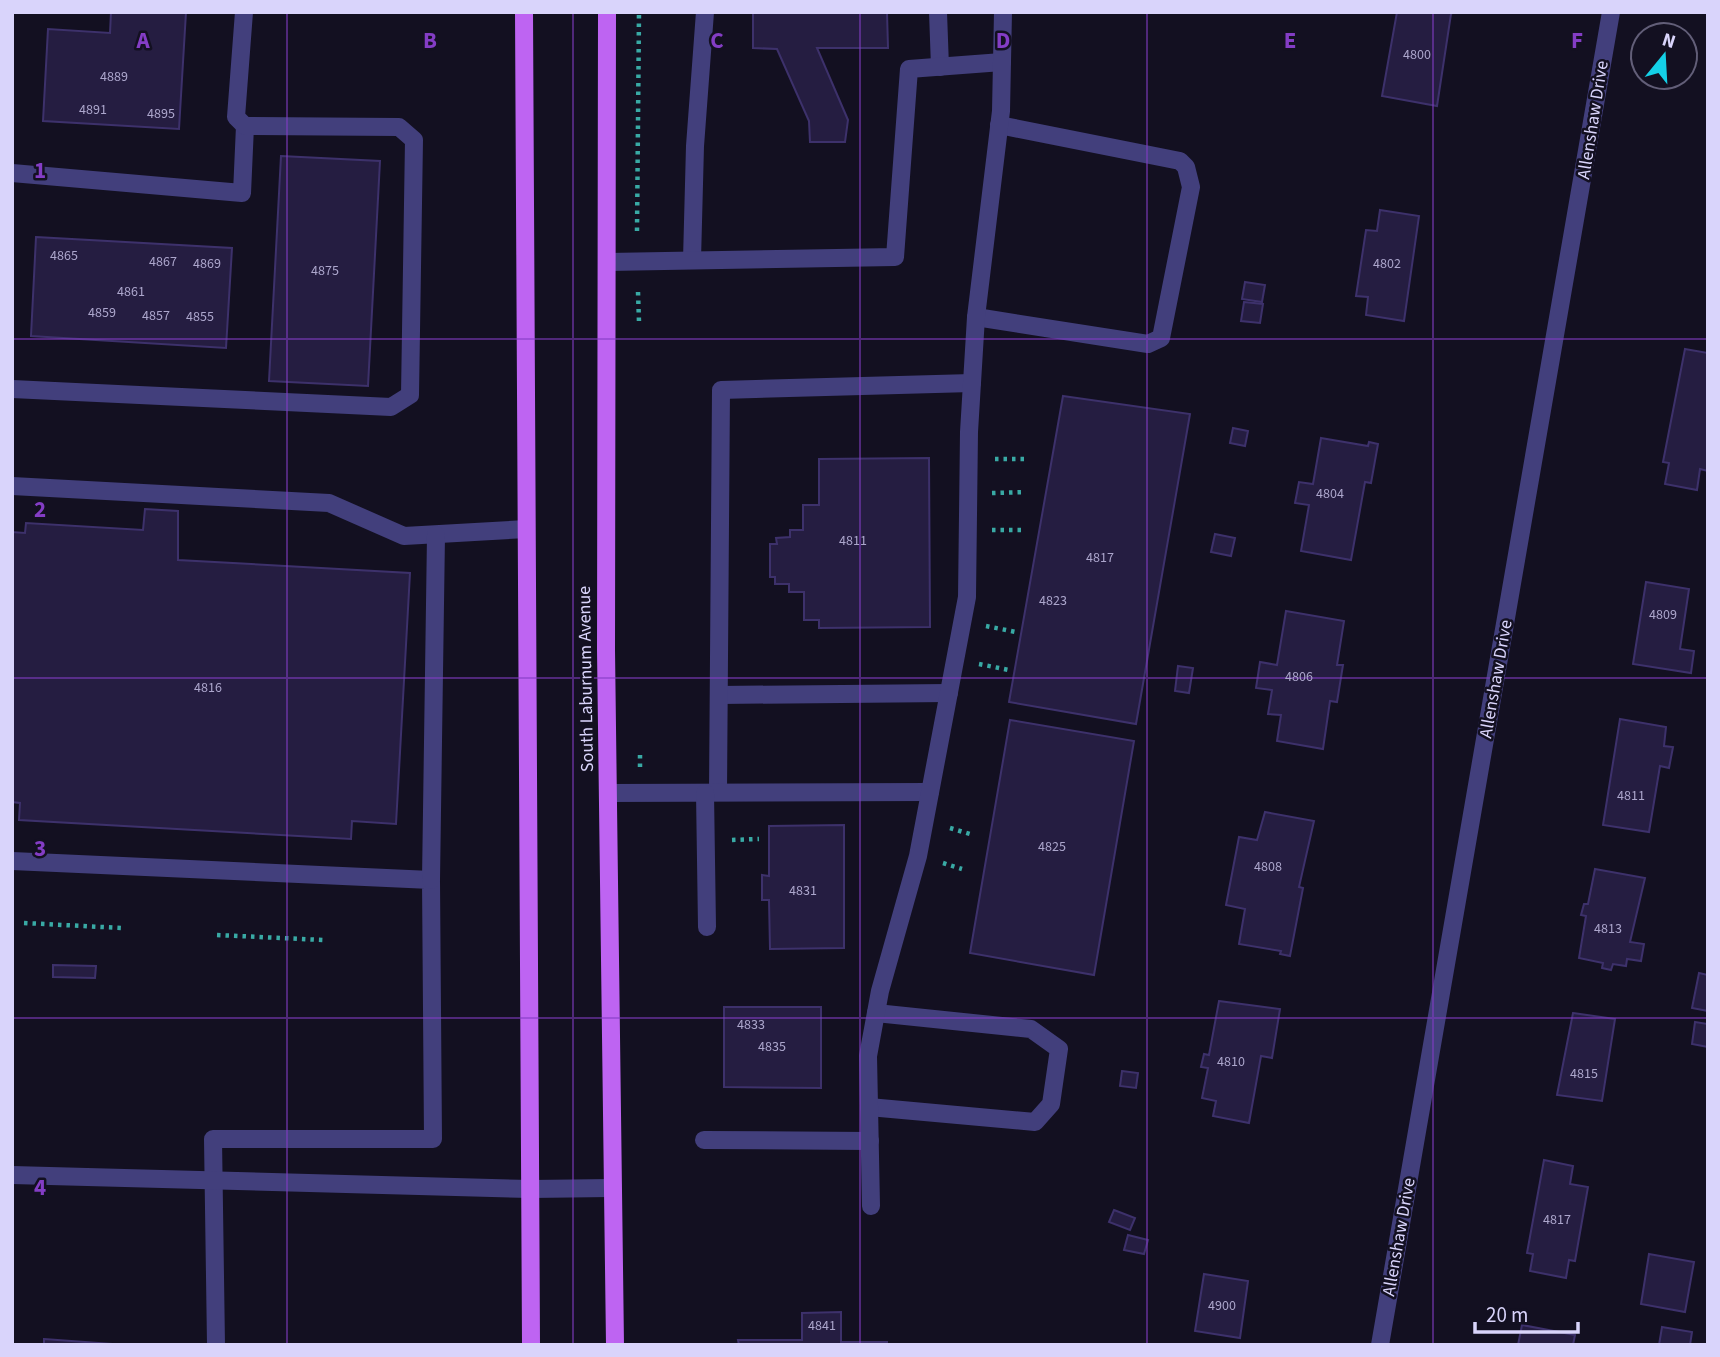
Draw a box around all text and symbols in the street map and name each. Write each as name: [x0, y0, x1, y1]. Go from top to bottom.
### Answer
north arrow: [1629, 21, 1699, 91]
text: A: [135, 24, 150, 57]
text: B: [423, 24, 437, 57]
text: C: [710, 24, 724, 57]
text: D: [996, 24, 1010, 57]
text: E: [1284, 24, 1296, 57]
text: F: [1571, 24, 1583, 57]
text: N: [1659, 26, 1679, 56]
house number: 4800: [1403, 45, 1431, 65]
street label: Allenshaw Drive: [1571, 59, 1615, 181]
house number: 4889: [100, 67, 128, 87]
house number: 4891: [79, 100, 107, 120]
house number: 4895: [147, 104, 175, 124]
text: 1: [34, 154, 46, 187]
house number: 4865: [50, 246, 78, 266]
house number: 4867: [149, 252, 177, 272]
house number: 4869: [193, 254, 221, 274]
house number: 4802: [1373, 254, 1401, 274]
house number: 4875: [311, 261, 339, 281]
house number: 4861: [117, 282, 145, 302]
house number: 4859: [88, 303, 116, 323]
house number: 4857: [142, 306, 170, 326]
house number: 4855: [186, 307, 214, 327]
house number: 4804: [1316, 484, 1344, 504]
text: 2: [34, 493, 46, 526]
house number: 4811: [839, 531, 867, 551]
house number: 4817: [1086, 548, 1114, 568]
street label: South Laburnum Avenue: [572, 586, 600, 772]
house number: 4823: [1039, 591, 1067, 611]
house number: 4809: [1649, 605, 1677, 625]
street label: Allenshaw Drive: [1473, 618, 1519, 740]
house number: 4806: [1285, 667, 1313, 687]
house number: 4816: [194, 678, 222, 698]
house number: 4811: [1617, 786, 1645, 806]
text: 3: [34, 832, 46, 865]
house number: 4825: [1038, 837, 1066, 857]
house number: 4808: [1254, 857, 1282, 877]
house number: 4831: [789, 881, 817, 901]
house number: 4813: [1594, 919, 1622, 939]
house number: 4833: [737, 1015, 765, 1035]
house number: 4835: [758, 1037, 786, 1057]
house number: 4810: [1217, 1052, 1245, 1072]
house number: 4815: [1570, 1064, 1598, 1084]
text: 4: [34, 1171, 46, 1204]
street label: Allenshaw Drive: [1376, 1176, 1422, 1298]
house number: 4817: [1543, 1210, 1571, 1230]
scale bar: [1475, 1290, 1578, 1334]
house number: 4900: [1208, 1296, 1236, 1316]
text: 20 m: [1486, 1300, 1528, 1330]
house number: 4841: [808, 1316, 836, 1336]

